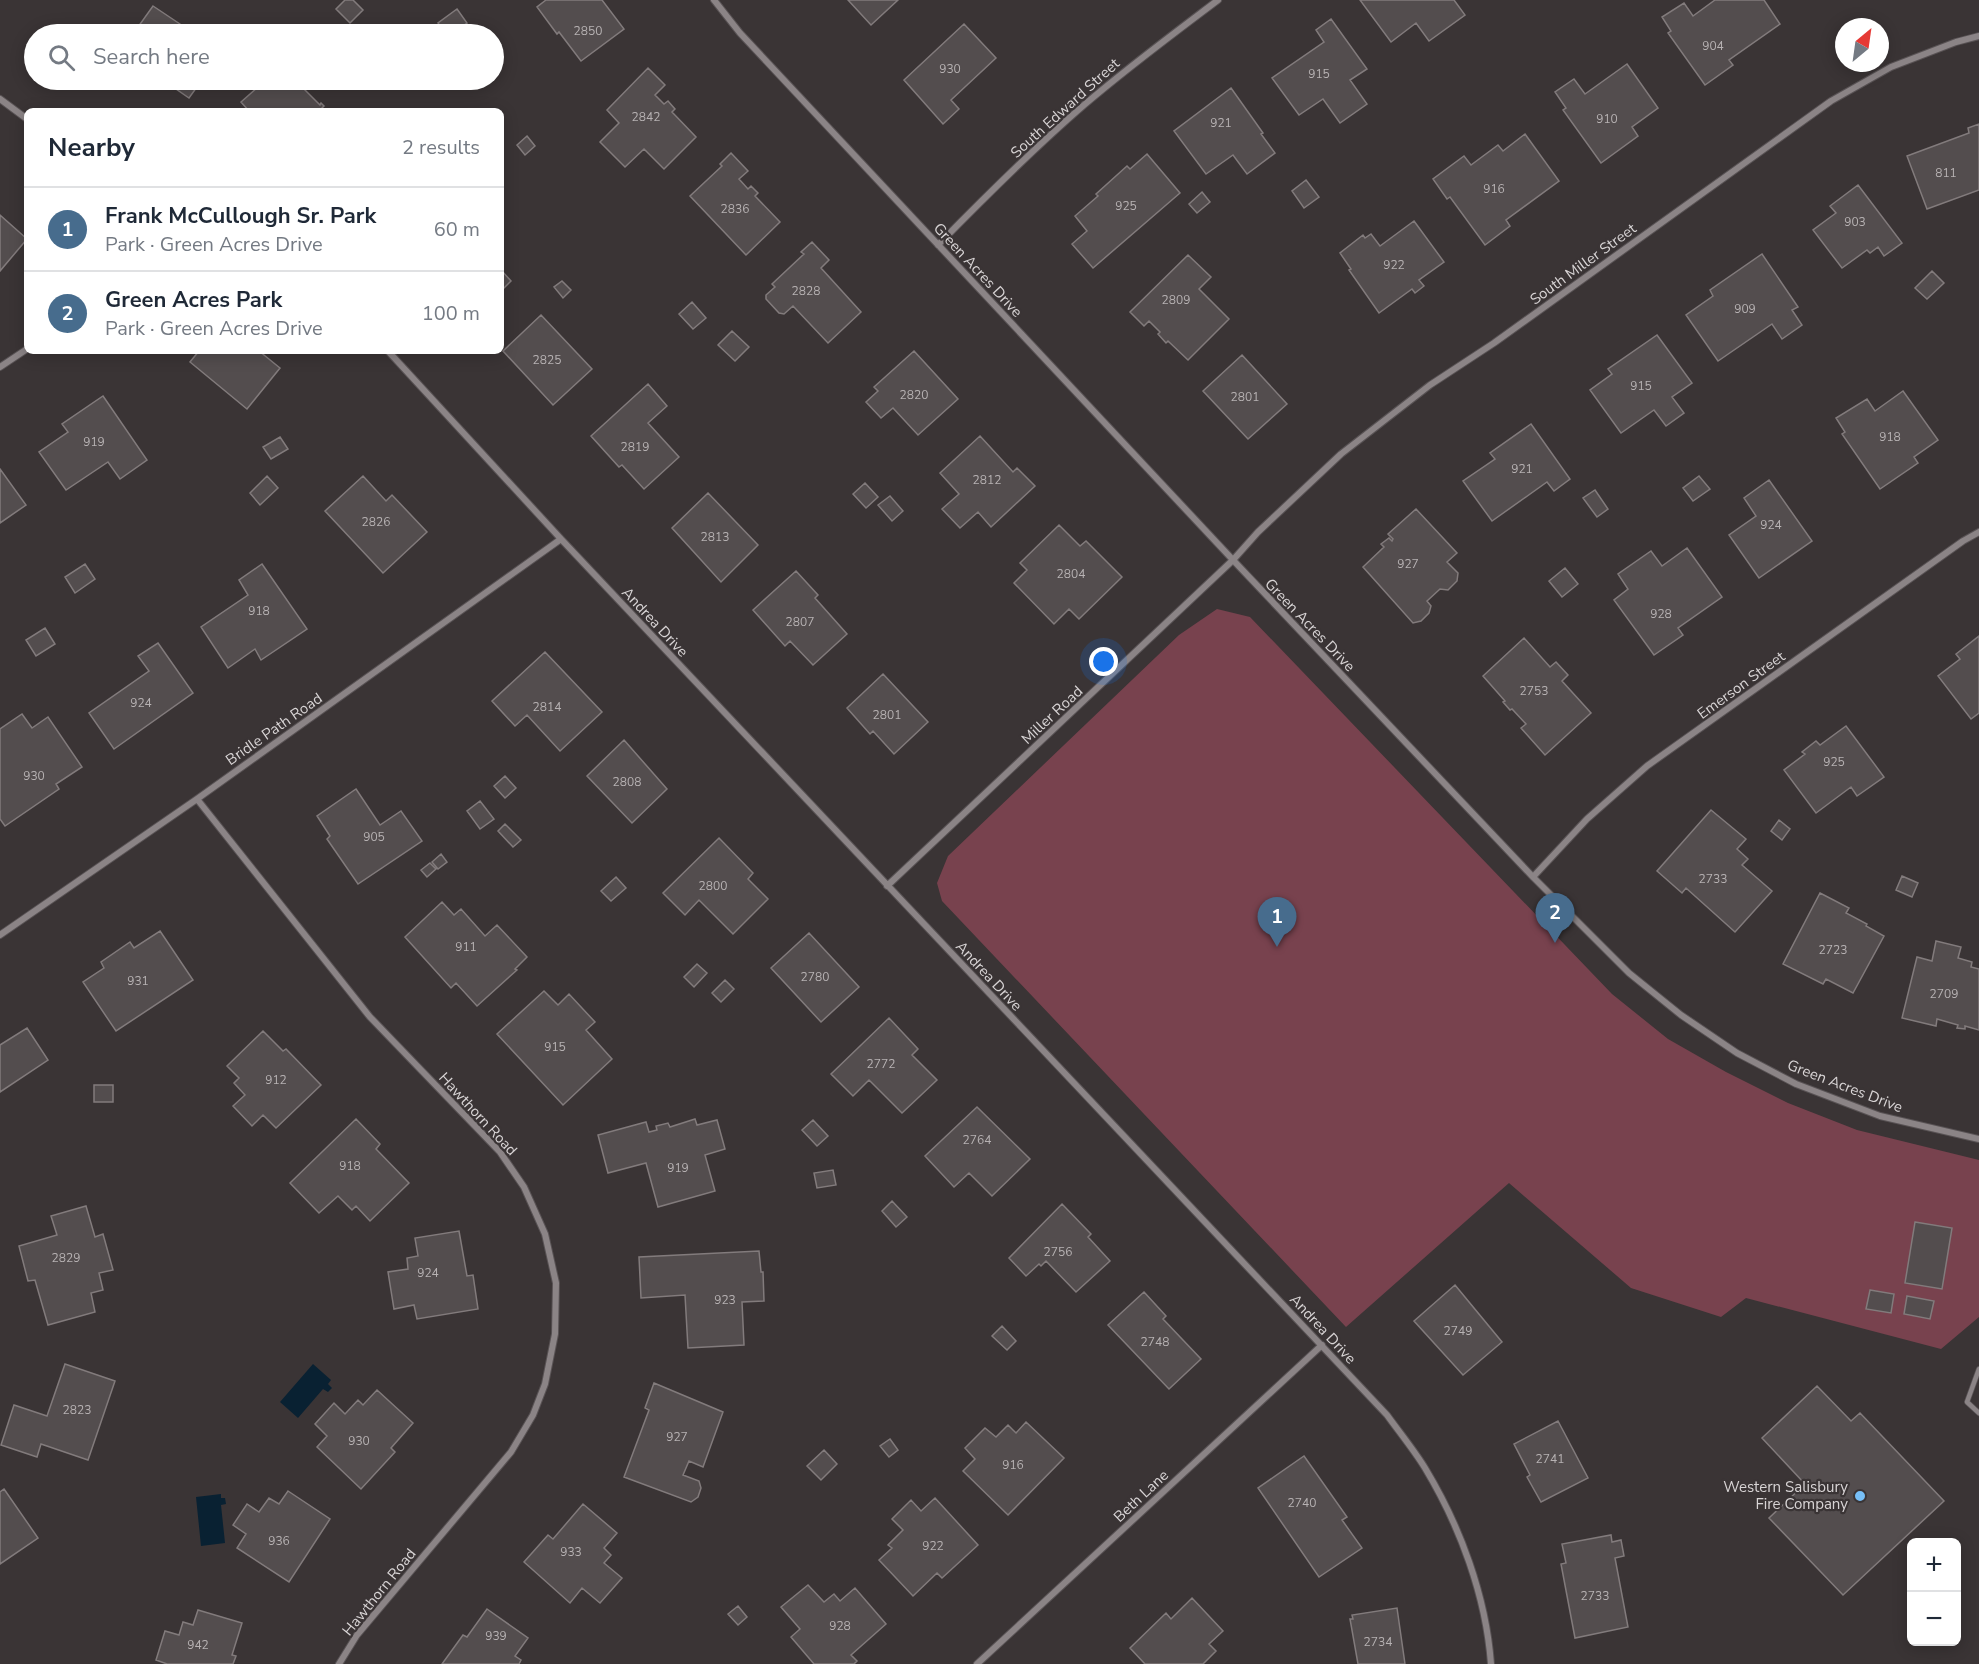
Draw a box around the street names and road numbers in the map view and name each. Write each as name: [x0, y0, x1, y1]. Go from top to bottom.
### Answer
street label: South Edward Street: [1006, 53, 1124, 162]
street label: Green Acres Drive: [929, 218, 1027, 322]
street label: South Miller Street: [1526, 218, 1641, 309]
street label: Green Acres Drive: [1260, 574, 1360, 676]
street label: Andrea Drive: [617, 583, 693, 661]
street label: Emerson Street: [1693, 646, 1789, 724]
street label: Miller Road: [1017, 681, 1087, 749]
street label: Bridle Path Road: [222, 688, 326, 770]
street label: Andrea Drive: [951, 937, 1027, 1015]
street label: Green Acres Drive: [1784, 1055, 1906, 1117]
street label: Hawthorn Road: [434, 1068, 522, 1160]
street label: Andrea Drive: [1285, 1290, 1361, 1368]
street label: Beth Lane: [1109, 1465, 1173, 1527]
street label: Hawthorn Road: [338, 1544, 420, 1640]

